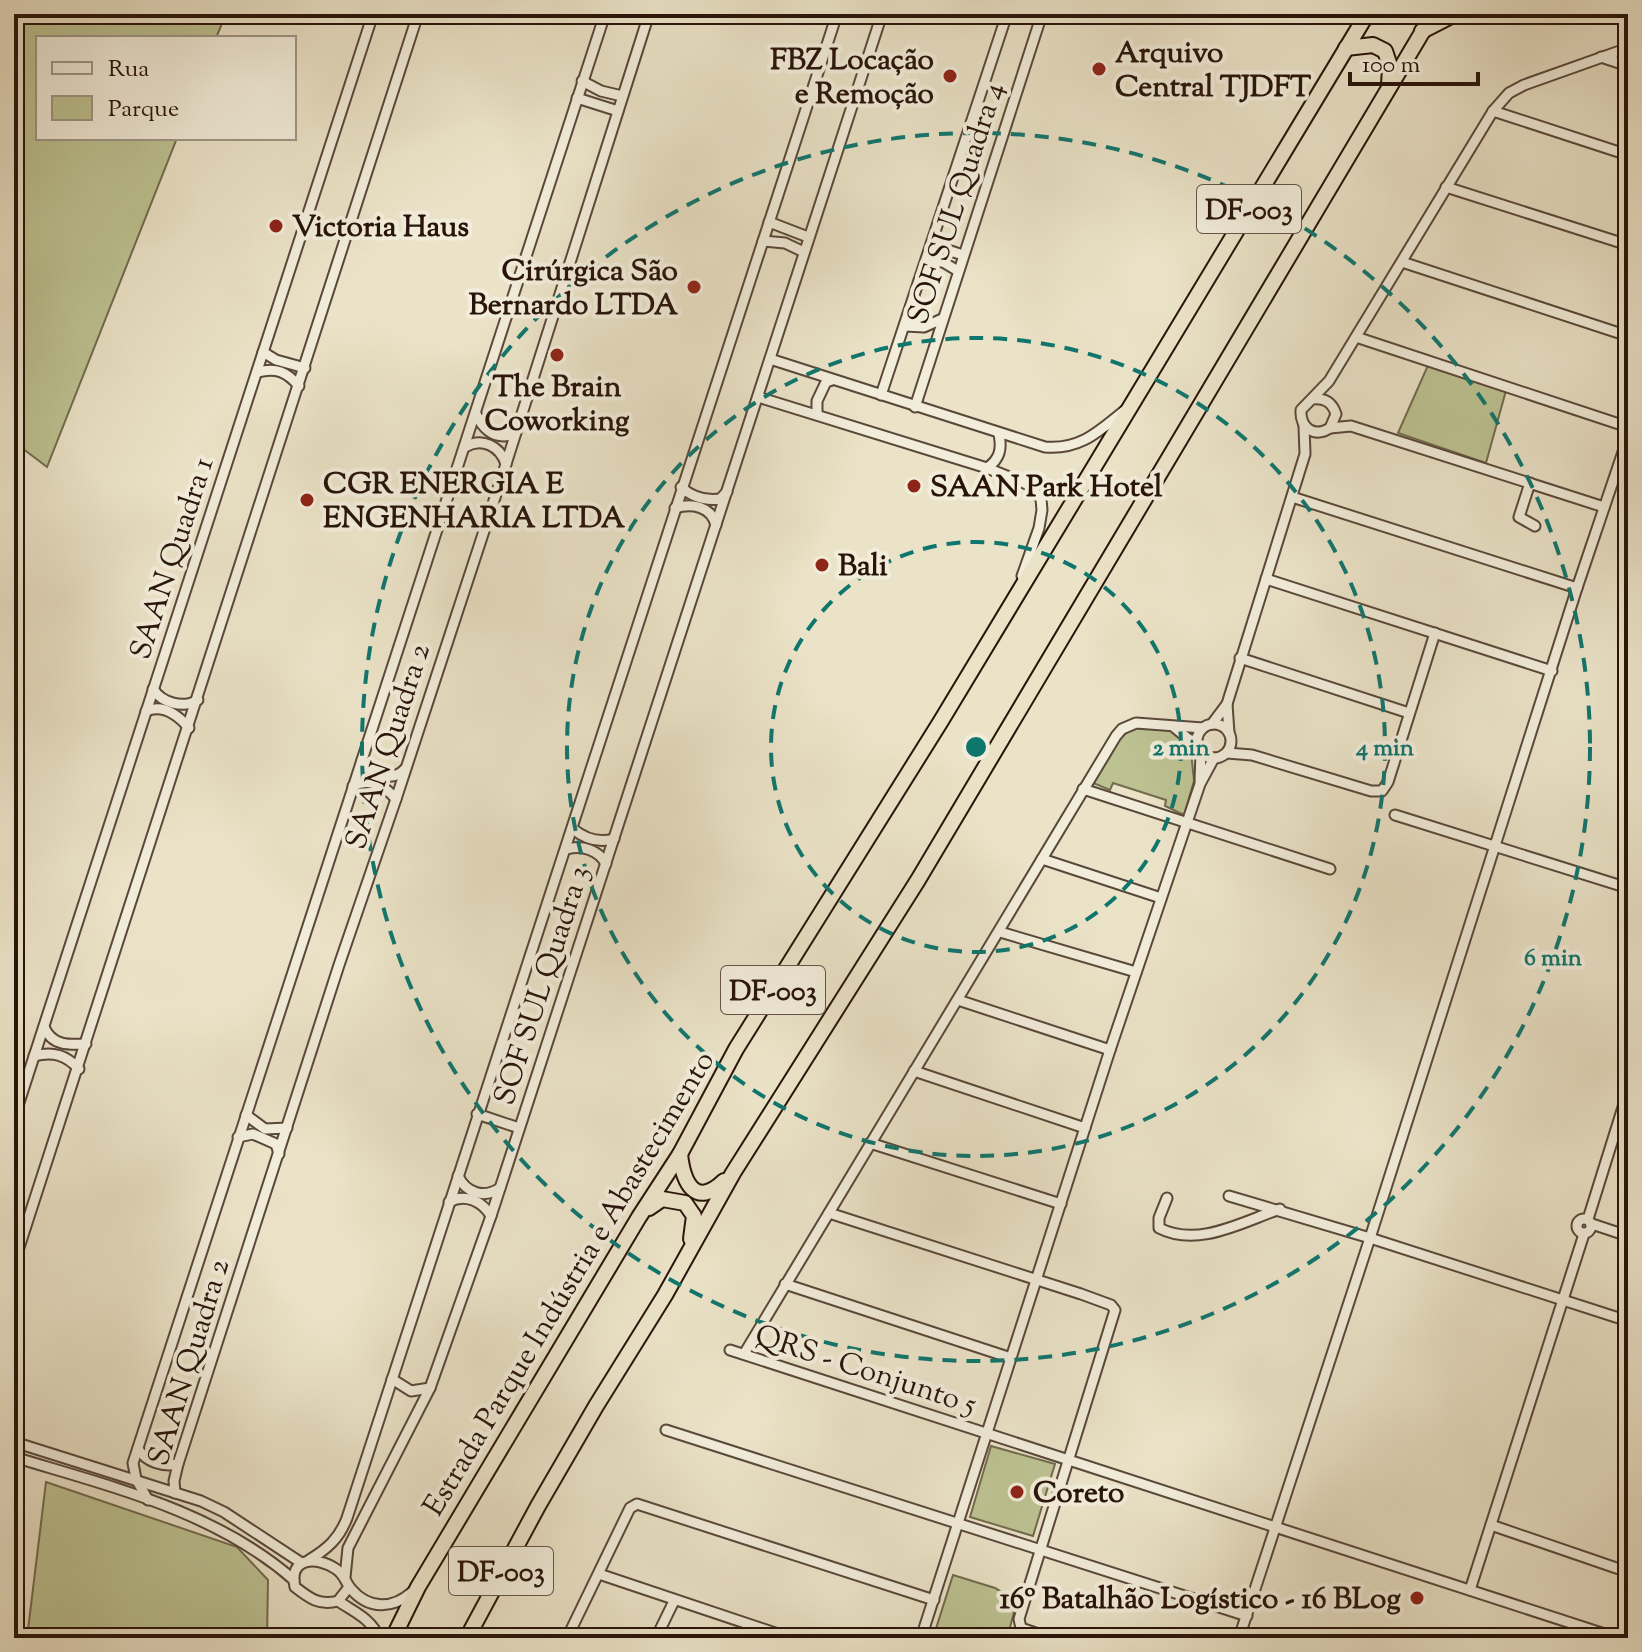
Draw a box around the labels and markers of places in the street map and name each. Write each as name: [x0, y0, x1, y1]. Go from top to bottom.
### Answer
place label: Arquivo Central TJDFT: [1115, 33, 1311, 110]
place label: FBZ Locação e Remoção: [770, 40, 934, 117]
marker: Arquivo Central TJDFT: [1090, 60, 1108, 78]
marker: FBZ Locação e Remoção: [941, 67, 959, 85]
place label: Victoria Haus: [292, 207, 469, 250]
marker: Victoria Haus: [267, 217, 285, 235]
place label: Cirúrgica São Bernardo LTDA: [469, 251, 679, 328]
marker: Cirúrgica São Bernardo LTDA: [685, 278, 703, 296]
marker: The Brain Coworking: [548, 346, 566, 364]
place label: The Brain Coworking: [485, 367, 630, 444]
place label: CGR ENERGIA E ENGENHARIA LTDA: [323, 464, 626, 541]
place label: SAAN Park Hotel: [930, 467, 1163, 510]
marker: SAAN Park Hotel: [905, 477, 923, 495]
marker: CGR ENERGIA E ENGENHARIA LTDA: [298, 491, 316, 509]
place label: Bali: [838, 546, 888, 589]
marker: Bali: [813, 556, 831, 574]
centre of rings: [962, 733, 990, 761]
place label: Coreto: [1033, 1473, 1125, 1516]
marker: Coreto: [1008, 1483, 1026, 1501]
place label: 16º Batalhão Logístico - 16 BLog: [1000, 1579, 1401, 1622]
marker: 16º Batalhão Logístico - 16 BLog: [1408, 1589, 1426, 1607]

